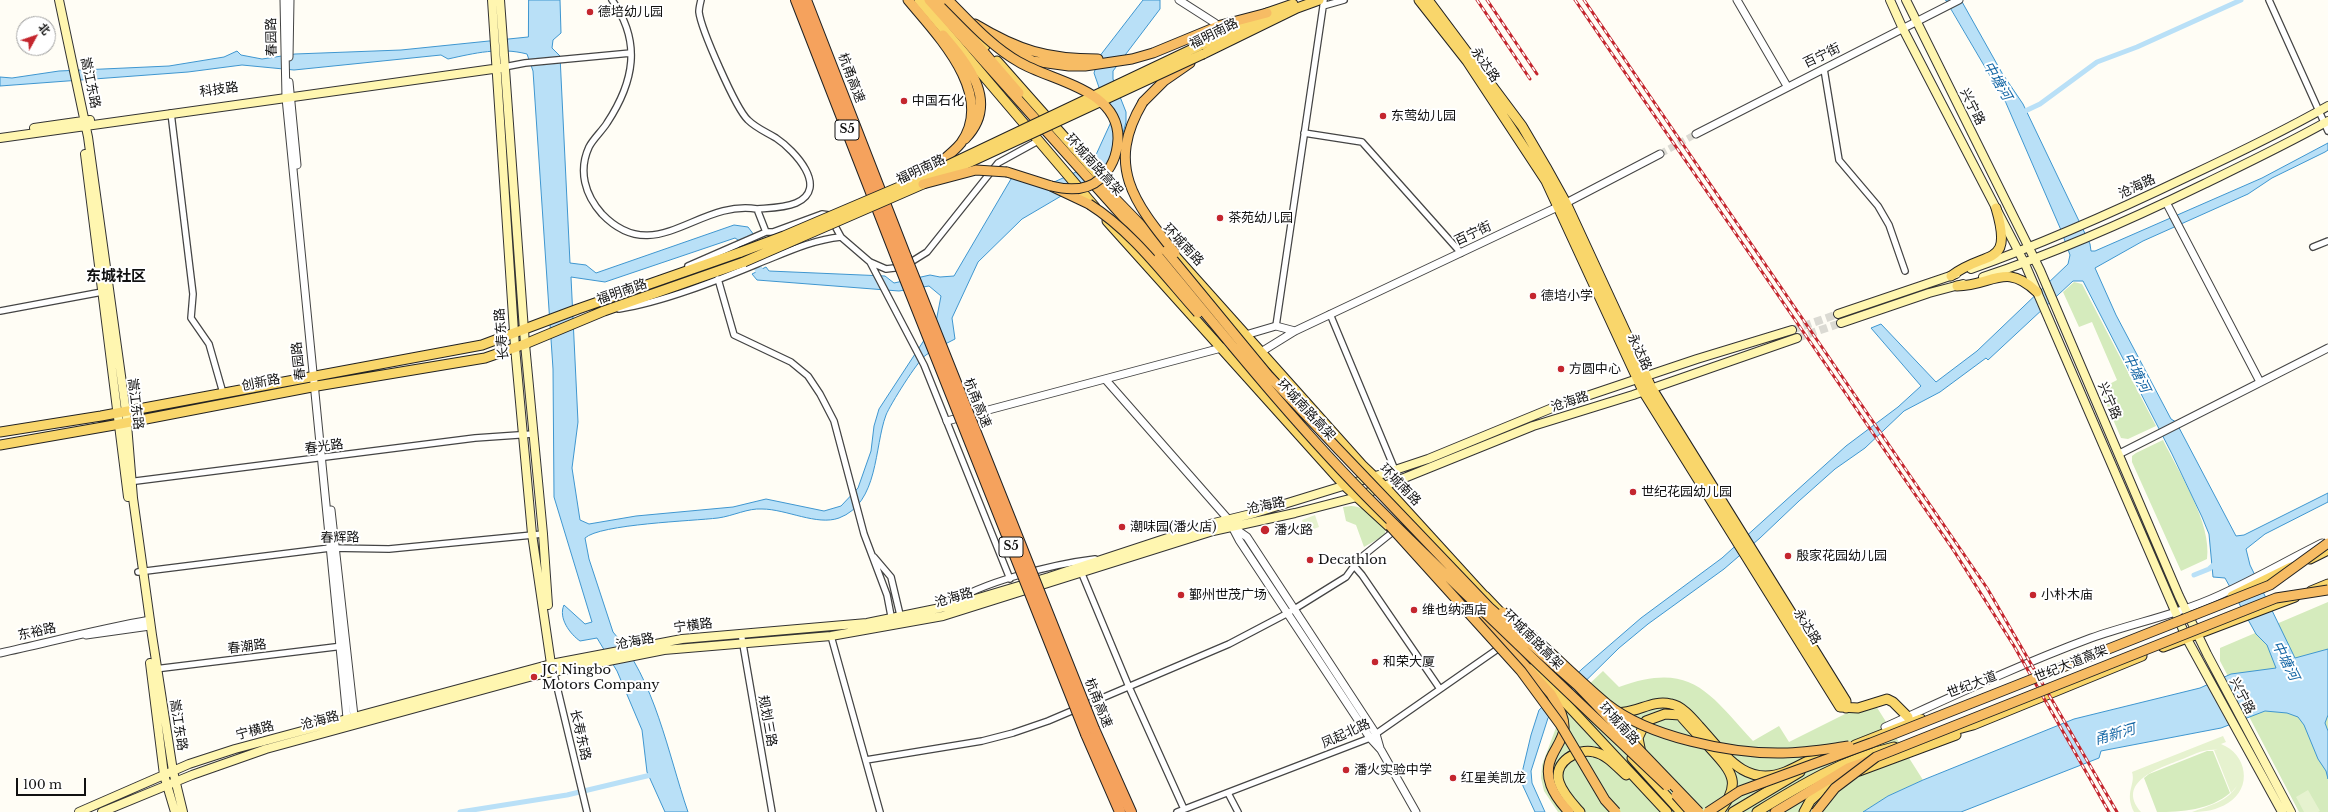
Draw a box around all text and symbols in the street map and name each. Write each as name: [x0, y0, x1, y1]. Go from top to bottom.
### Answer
place label: 德培幼儿园: [598, 4, 663, 20]
marker: 德培幼儿园: [585, 7, 595, 17]
north arrow: [16, 16, 56, 56]
street label: 福明南路: [1187, 16, 1241, 52]
street label: 春园路: [264, 17, 280, 57]
text: 北: [36, 20, 53, 38]
street label: 百宁街: [1801, 40, 1843, 72]
street label: 永达路: [1467, 45, 1503, 85]
street label: 杭甬高速: [834, 51, 868, 105]
street label: 嵩江东路: [77, 56, 103, 110]
water label: 中塘河: [1979, 59, 2015, 103]
street label: 科技路: [199, 80, 239, 100]
street label: 兴宁路: [1956, 86, 1988, 128]
place label: 中国石化: [912, 93, 964, 109]
marker: 中国石化: [899, 96, 909, 106]
place label: 东莺幼儿园: [1391, 108, 1456, 124]
marker: 东莺幼儿园: [1378, 111, 1388, 121]
road number: S5: [835, 120, 859, 140]
street label: 环城南路高架: [1062, 131, 1126, 199]
street label: 福明南路: [894, 152, 948, 188]
street label: 沧海路: [2116, 172, 2158, 202]
place label: 茶苑幼儿园: [1228, 210, 1293, 226]
marker: 茶苑幼儿园: [1215, 213, 1225, 223]
street label: 百宁街: [1452, 219, 1494, 249]
street label: 环城南路: [1160, 221, 1206, 269]
district label: 东城社区: [86, 268, 146, 286]
street label: 福明南路: [595, 276, 649, 308]
place label: 德培小学: [1541, 288, 1593, 304]
marker: 德培小学: [1528, 291, 1538, 301]
street label: 长寿东路: [492, 307, 512, 361]
street label: 永达路: [1624, 331, 1654, 373]
street label: 春园路: [289, 341, 309, 381]
water label: 中塘河: [2119, 350, 2153, 396]
place label: 方圆中心: [1569, 361, 1621, 377]
marker: 方圆中心: [1556, 364, 1566, 374]
street label: 创新路: [240, 372, 282, 394]
street label: 杭甬高速: [960, 376, 994, 430]
street label: 环城南路高架: [1274, 376, 1338, 444]
street label: 嵩江东路: [124, 377, 146, 431]
street label: 兴宁路: [2094, 380, 2124, 422]
street label: 沧海路: [1549, 389, 1591, 415]
street label: 春光路: [304, 437, 344, 457]
street label: 环城南路: [1376, 461, 1424, 509]
place label: 世纪花园幼儿园: [1641, 484, 1732, 500]
marker: 世纪花园幼儿园: [1628, 487, 1638, 497]
street label: 沧海路: [1245, 494, 1287, 518]
place label: 潮味园(潘火店): [1130, 519, 1217, 535]
marker: 潮味园(潘火店): [1117, 522, 1127, 532]
place label: 潘火路: [1274, 522, 1313, 538]
marker: 潘火路: [1259, 524, 1271, 536]
street label: 春辉路: [320, 530, 360, 546]
road number: S5: [999, 537, 1023, 557]
place label: 殷家花园幼儿园: [1796, 548, 1887, 564]
marker: 殷家花园幼儿园: [1783, 551, 1793, 561]
place label: Decathlon: [1318, 552, 1387, 568]
marker: Decathlon: [1305, 555, 1315, 565]
street label: 沧海路: [933, 585, 975, 611]
place label: 鄞州世茂广场: [1189, 587, 1267, 603]
place label: 小朴木庙: [2041, 587, 2093, 603]
marker: 鄞州世茂广场: [1176, 590, 1186, 600]
marker: 小朴木庙: [2028, 590, 2038, 600]
place label: 维也纳酒店: [1422, 602, 1487, 618]
marker: 维也纳酒店: [1409, 605, 1419, 615]
street label: 永达路: [1790, 606, 1824, 648]
street label: 环城南路高架: [1500, 607, 1566, 673]
street label: 宁横路: [673, 616, 713, 636]
street label: 东裕路: [16, 620, 58, 644]
street label: 沧海路: [614, 631, 656, 653]
street label: 春潮路: [227, 637, 267, 657]
water label: 中塘河: [2268, 638, 2302, 684]
street label: 世纪大道高架: [2032, 642, 2110, 686]
place label: 和荣大厦: [1383, 654, 1435, 670]
marker: 和荣大厦: [1370, 657, 1380, 667]
place label: JC Ningbo Motors Company: [542, 662, 659, 693]
street label: 世纪大道: [1945, 668, 1999, 702]
marker: JC Ningbo Motors Company: [529, 672, 539, 682]
street label: 兴宁路: [2226, 675, 2258, 717]
street label: 杭甬高速: [1081, 676, 1115, 730]
street label: 规划三路: [755, 694, 779, 748]
street label: 嵩江东路: [166, 698, 190, 752]
street label: 环城南路: [1596, 699, 1642, 749]
street label: 沧海路: [299, 708, 341, 734]
street label: 长寿东路: [567, 708, 593, 762]
street label: 凤起北路: [1319, 716, 1373, 752]
street label: 宁横路: [234, 718, 276, 744]
water label: 甬新河: [2092, 721, 2138, 749]
place label: 潘火实验中学: [1354, 762, 1432, 778]
marker: 潘火实验中学: [1341, 765, 1351, 775]
scale bar: [18, 770, 88, 796]
place label: 红星美凯龙: [1461, 770, 1526, 786]
marker: 红星美凯龙: [1448, 773, 1458, 783]
text: 100 m: [23, 777, 62, 792]

